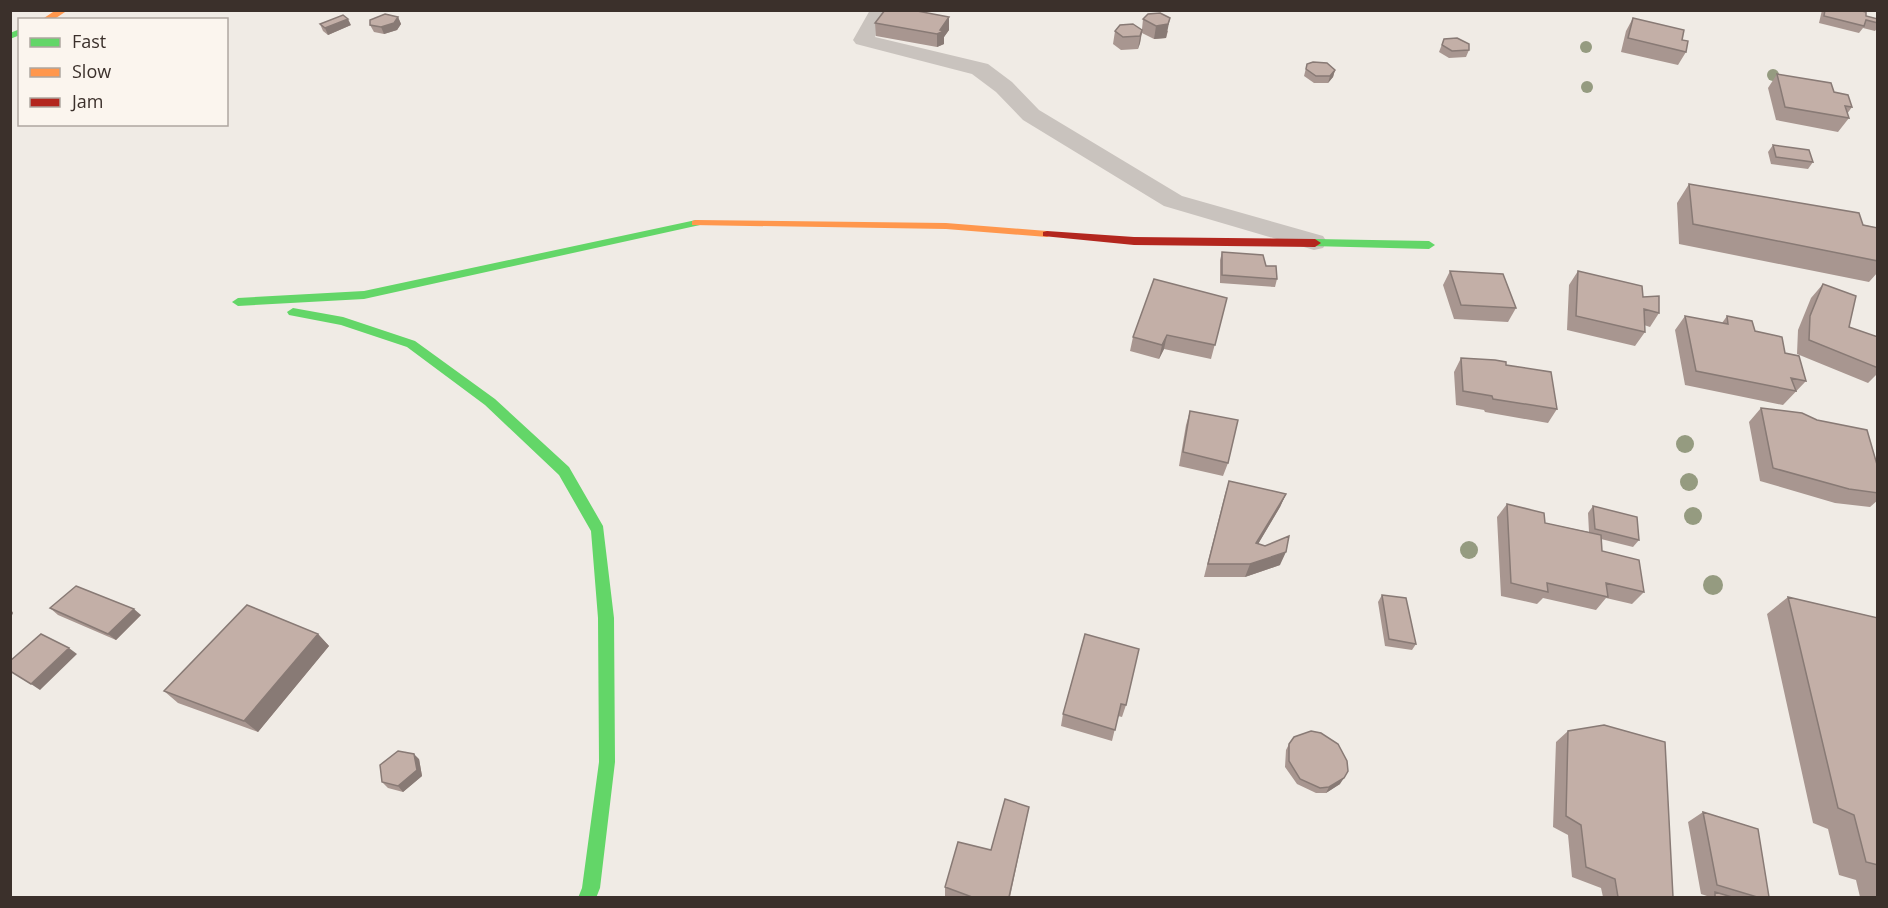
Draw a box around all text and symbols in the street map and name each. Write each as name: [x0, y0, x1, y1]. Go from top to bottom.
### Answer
legend: [18, 18, 228, 126]
text: Fast: [72, 29, 106, 53]
text: Slow: [72, 59, 111, 83]
text: Jam: [70, 89, 104, 113]

